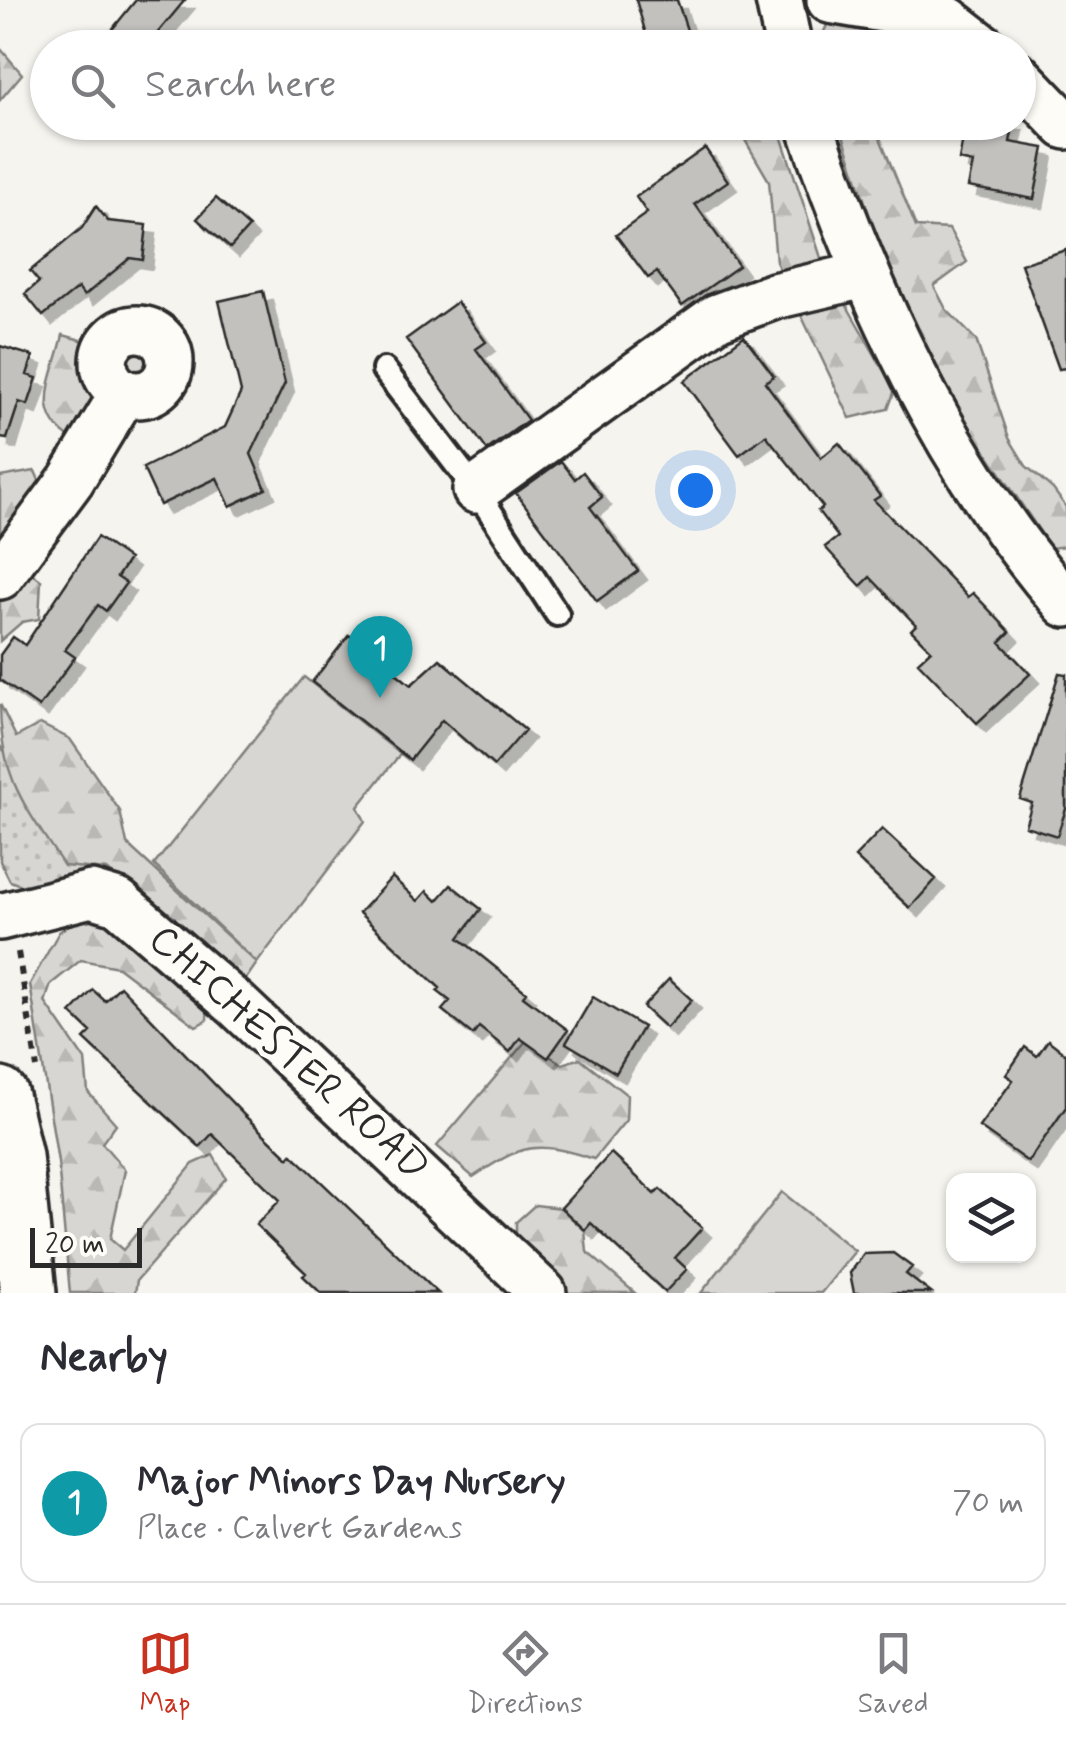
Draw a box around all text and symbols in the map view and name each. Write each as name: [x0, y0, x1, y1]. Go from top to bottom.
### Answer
search box: [30, 30, 1036, 140]
icon: search: [65, 58, 120, 113]
text: Search here: [145, 61, 336, 110]
your location: [670, 465, 721, 516]
pin: 1: [348, 616, 412, 698]
street label: CHICHESTER ROAD: [137, 914, 439, 1194]
map controls: [946, 1173, 1036, 1263]
button: layers: [946, 1173, 1036, 1263]
scale bar: [30, 1223, 142, 1268]
text: 20 m: [45, 1227, 105, 1264]
text: Nearby: [40, 1331, 168, 1386]
text: Major Minors Day Nursery: [137, 1458, 566, 1507]
text: 1: [67, 1482, 82, 1524]
text: 70 m: [952, 1482, 1024, 1524]
text: Place · Calvert Gardens: [137, 1507, 462, 1549]
tab: Map: [138, 1626, 193, 1723]
tab: Directions: [468, 1626, 583, 1723]
tab: Saved: [858, 1626, 928, 1723]

